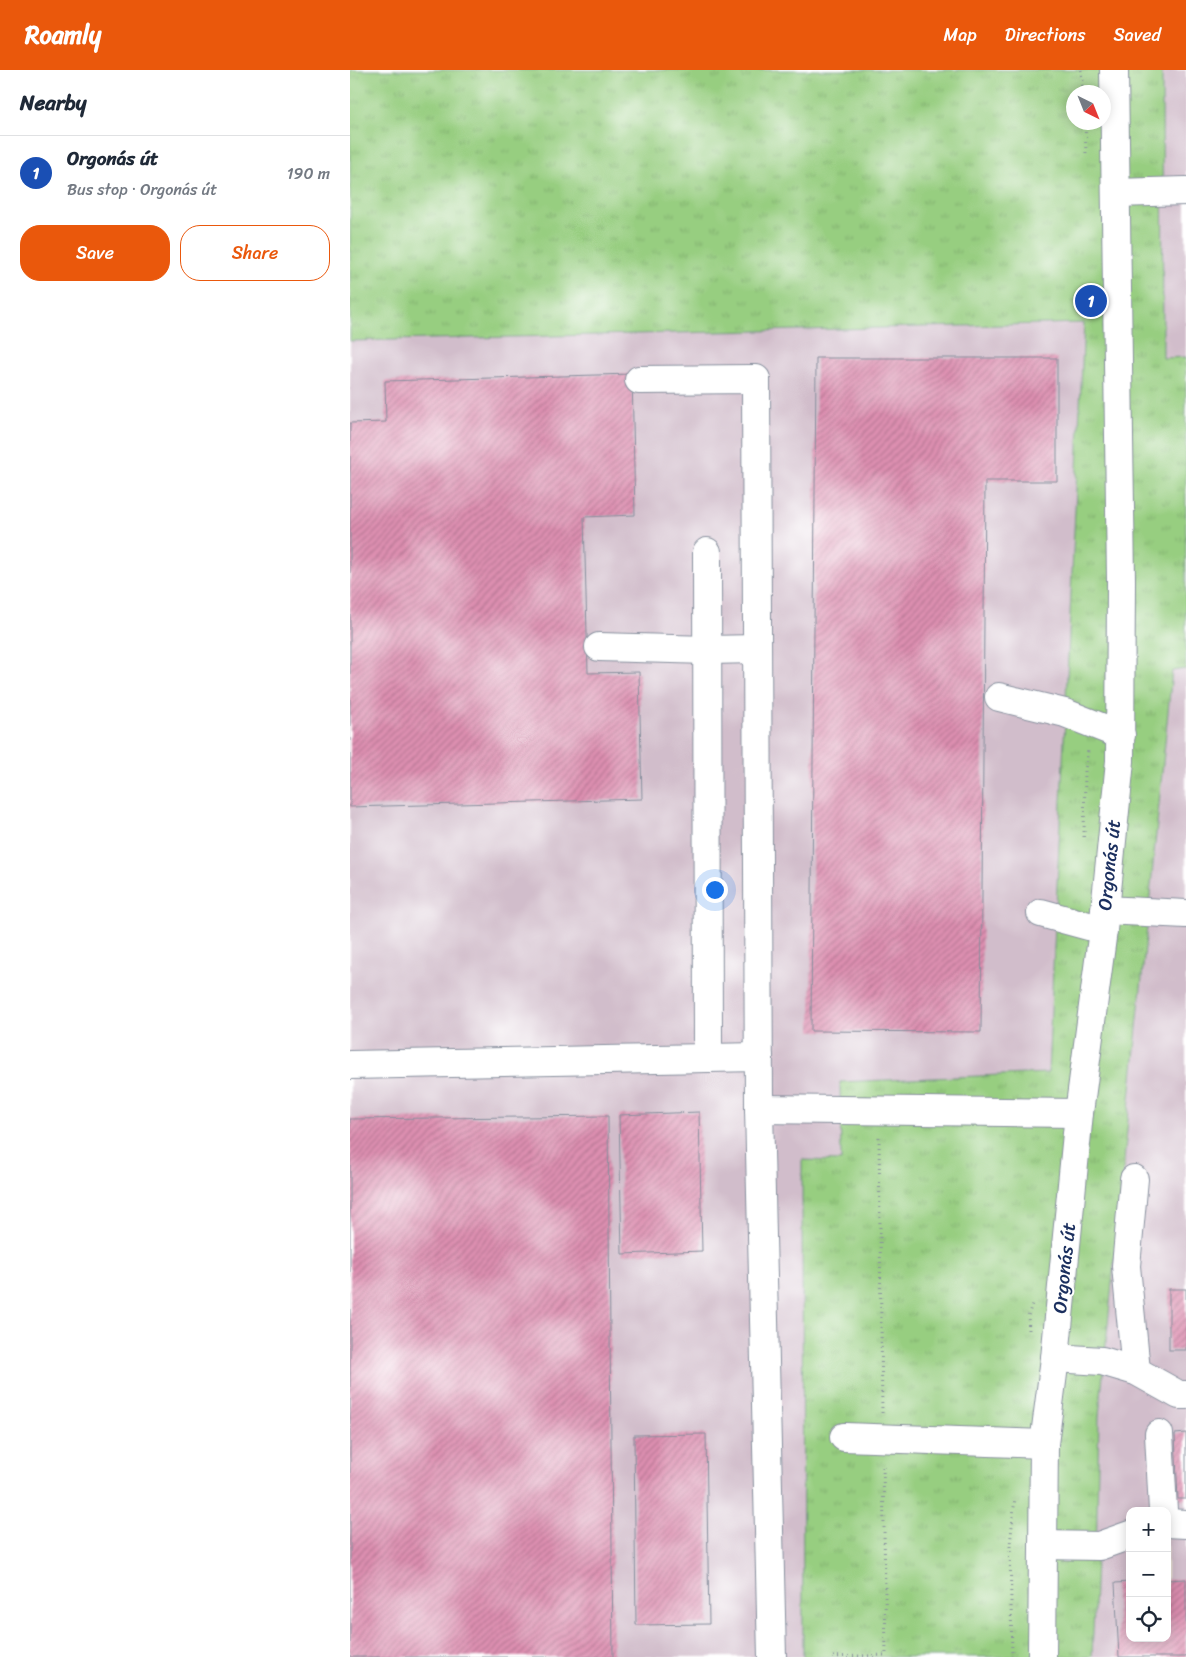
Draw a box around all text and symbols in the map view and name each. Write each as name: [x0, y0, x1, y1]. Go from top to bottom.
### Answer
text: Roamly: [25, 14, 101, 56]
text: Map: [944, 19, 977, 51]
text: Directions: [1005, 19, 1086, 51]
text: Saved: [1114, 19, 1161, 51]
text: Nearby: [20, 84, 86, 122]
north arrow: [1066, 85, 1111, 130]
text: Orgonás út: [67, 142, 158, 175]
text: 1: [33, 159, 39, 188]
text: 190 m: [287, 159, 330, 188]
text: Bus stop · Orgonás út: [67, 175, 217, 204]
button: Save: [20, 225, 170, 281]
button: Share: [180, 225, 330, 281]
pin: 1: [1075, 282, 1107, 320]
street label: Orgonás út: [1088, 818, 1130, 912]
your location: [702, 877, 728, 903]
street label: Orgonás út: [1043, 1221, 1085, 1315]
map controls: [1126, 1507, 1171, 1642]
button: +: [1126, 1507, 1171, 1552]
button: −: [1126, 1552, 1171, 1597]
button: locate: [1126, 1597, 1171, 1642]

